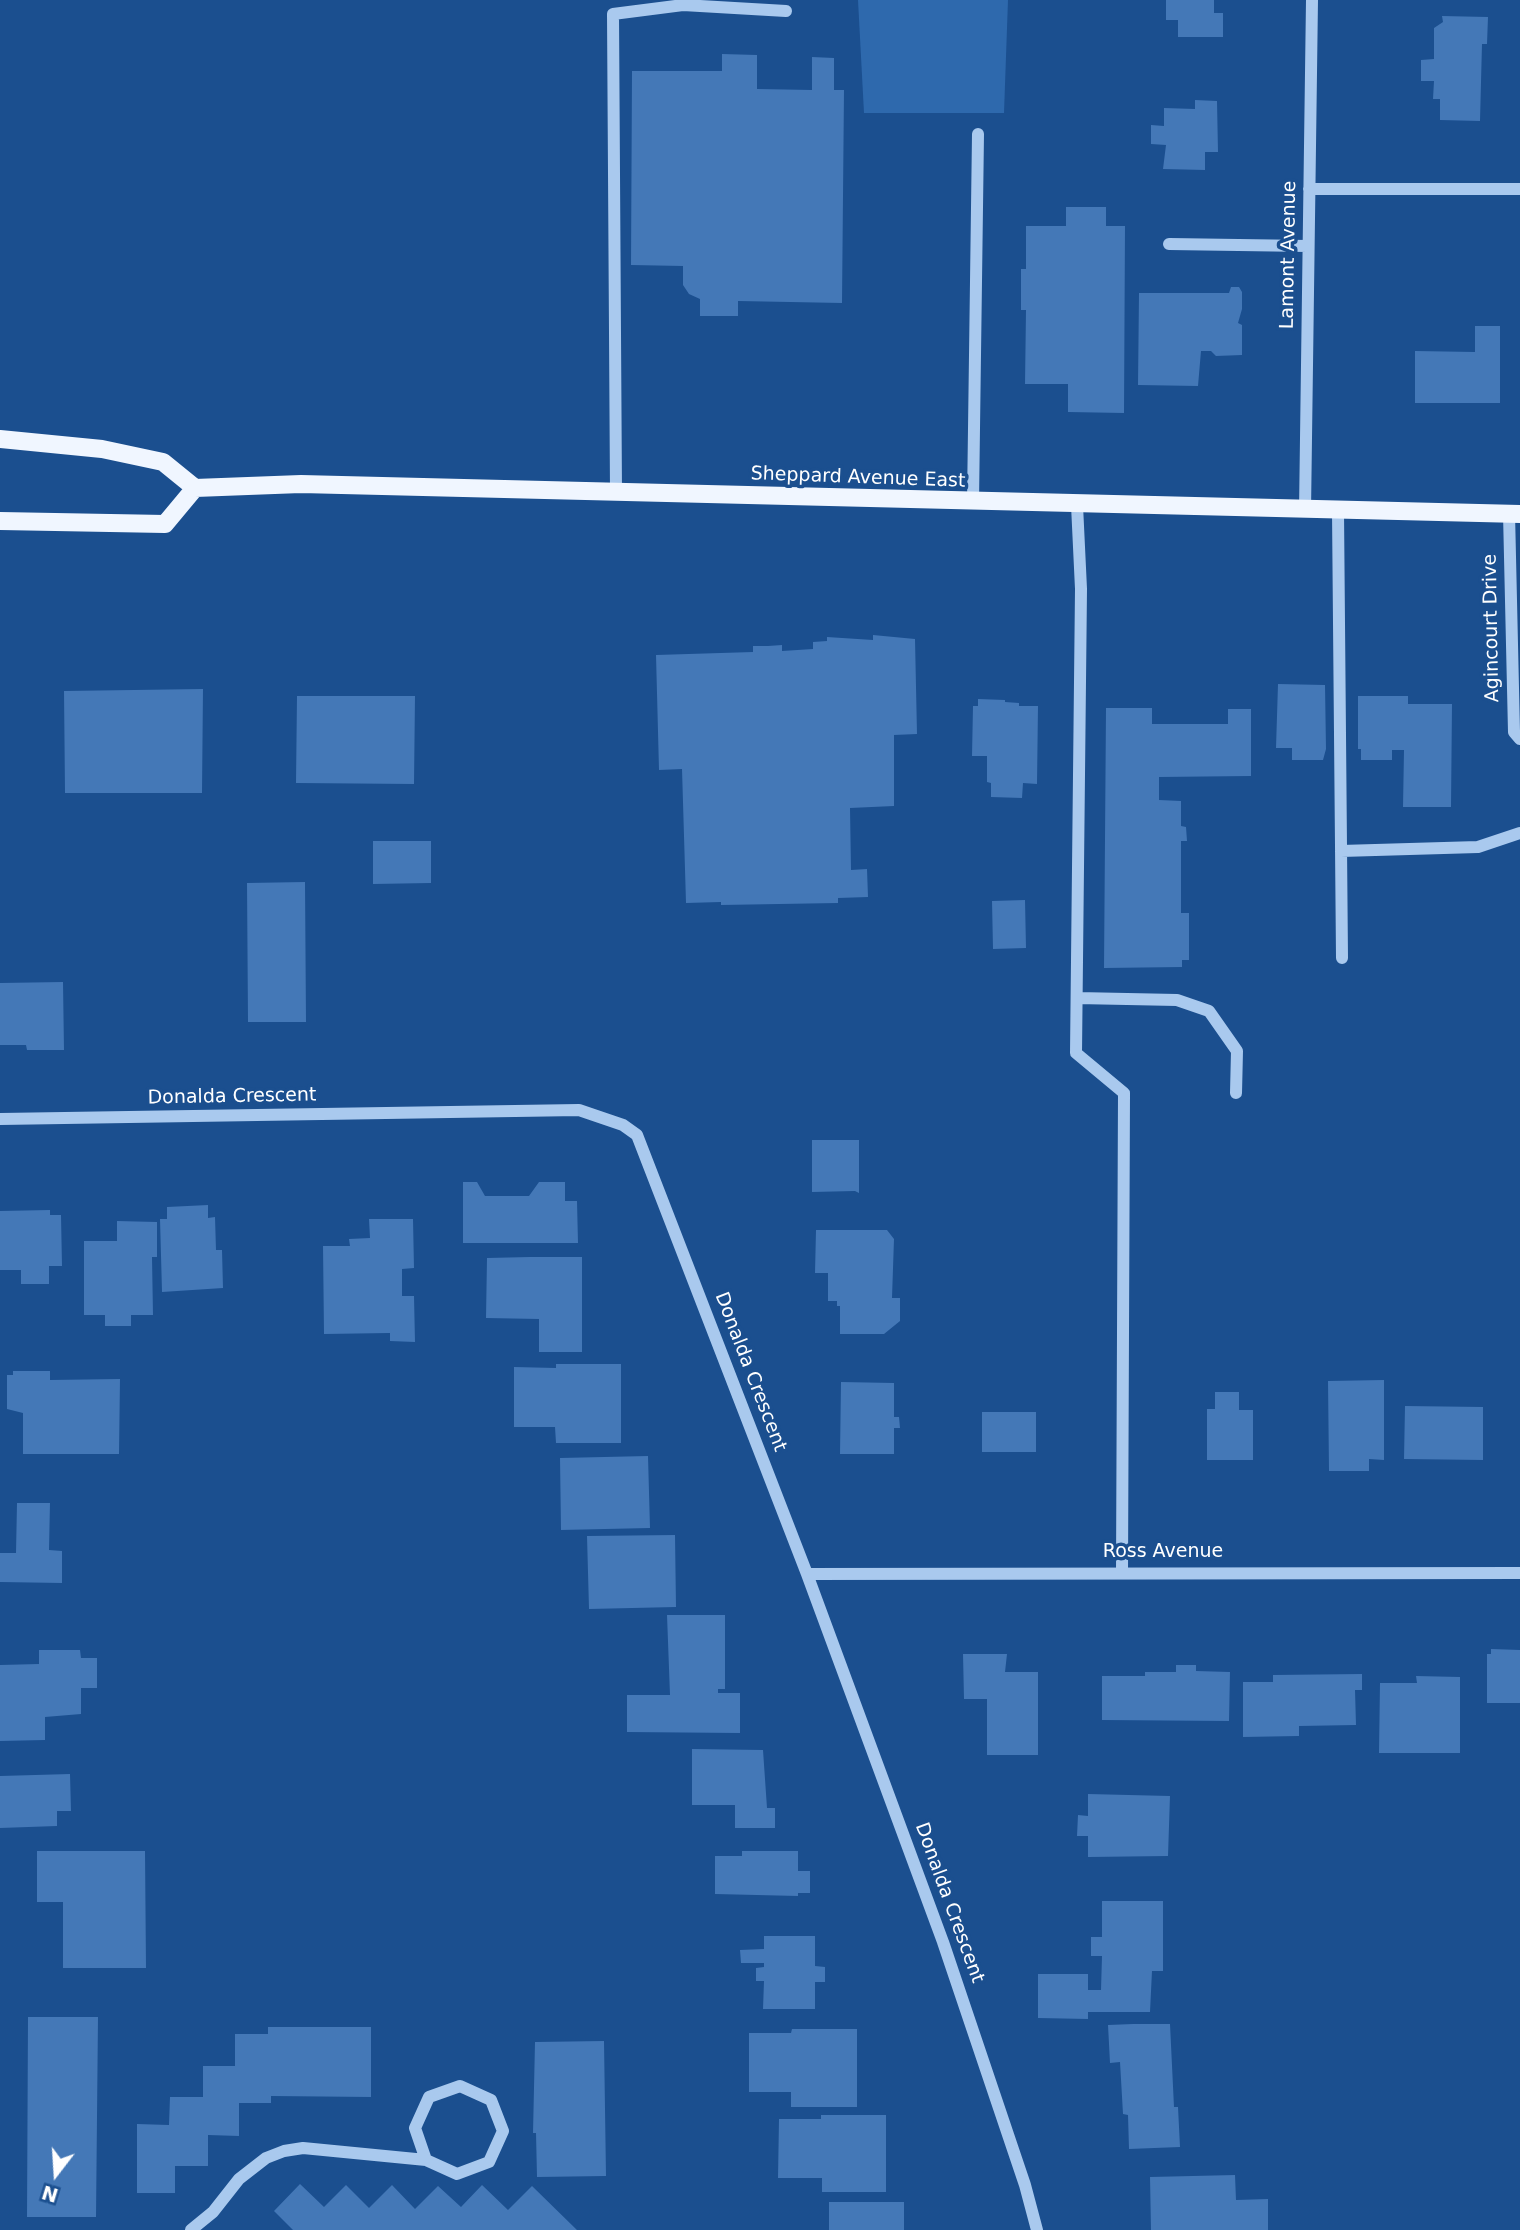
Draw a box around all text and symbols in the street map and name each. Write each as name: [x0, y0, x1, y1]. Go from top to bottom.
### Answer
street label: Lamont Avenue: [1276, 181, 1302, 329]
street label: Sheppard Avenue East: [750, 463, 966, 493]
street label: Agincourt Drive: [1479, 554, 1505, 702]
street label: Donalda Crescent: [147, 1084, 317, 1110]
street label: Donalda Crescent: [709, 1289, 791, 1455]
street label: Ross Avenue: [1103, 1541, 1223, 1563]
street label: Donalda Crescent: [909, 1820, 989, 1986]
north arrow: [21, 2139, 91, 2209]
text: N: [39, 2181, 61, 2207]

